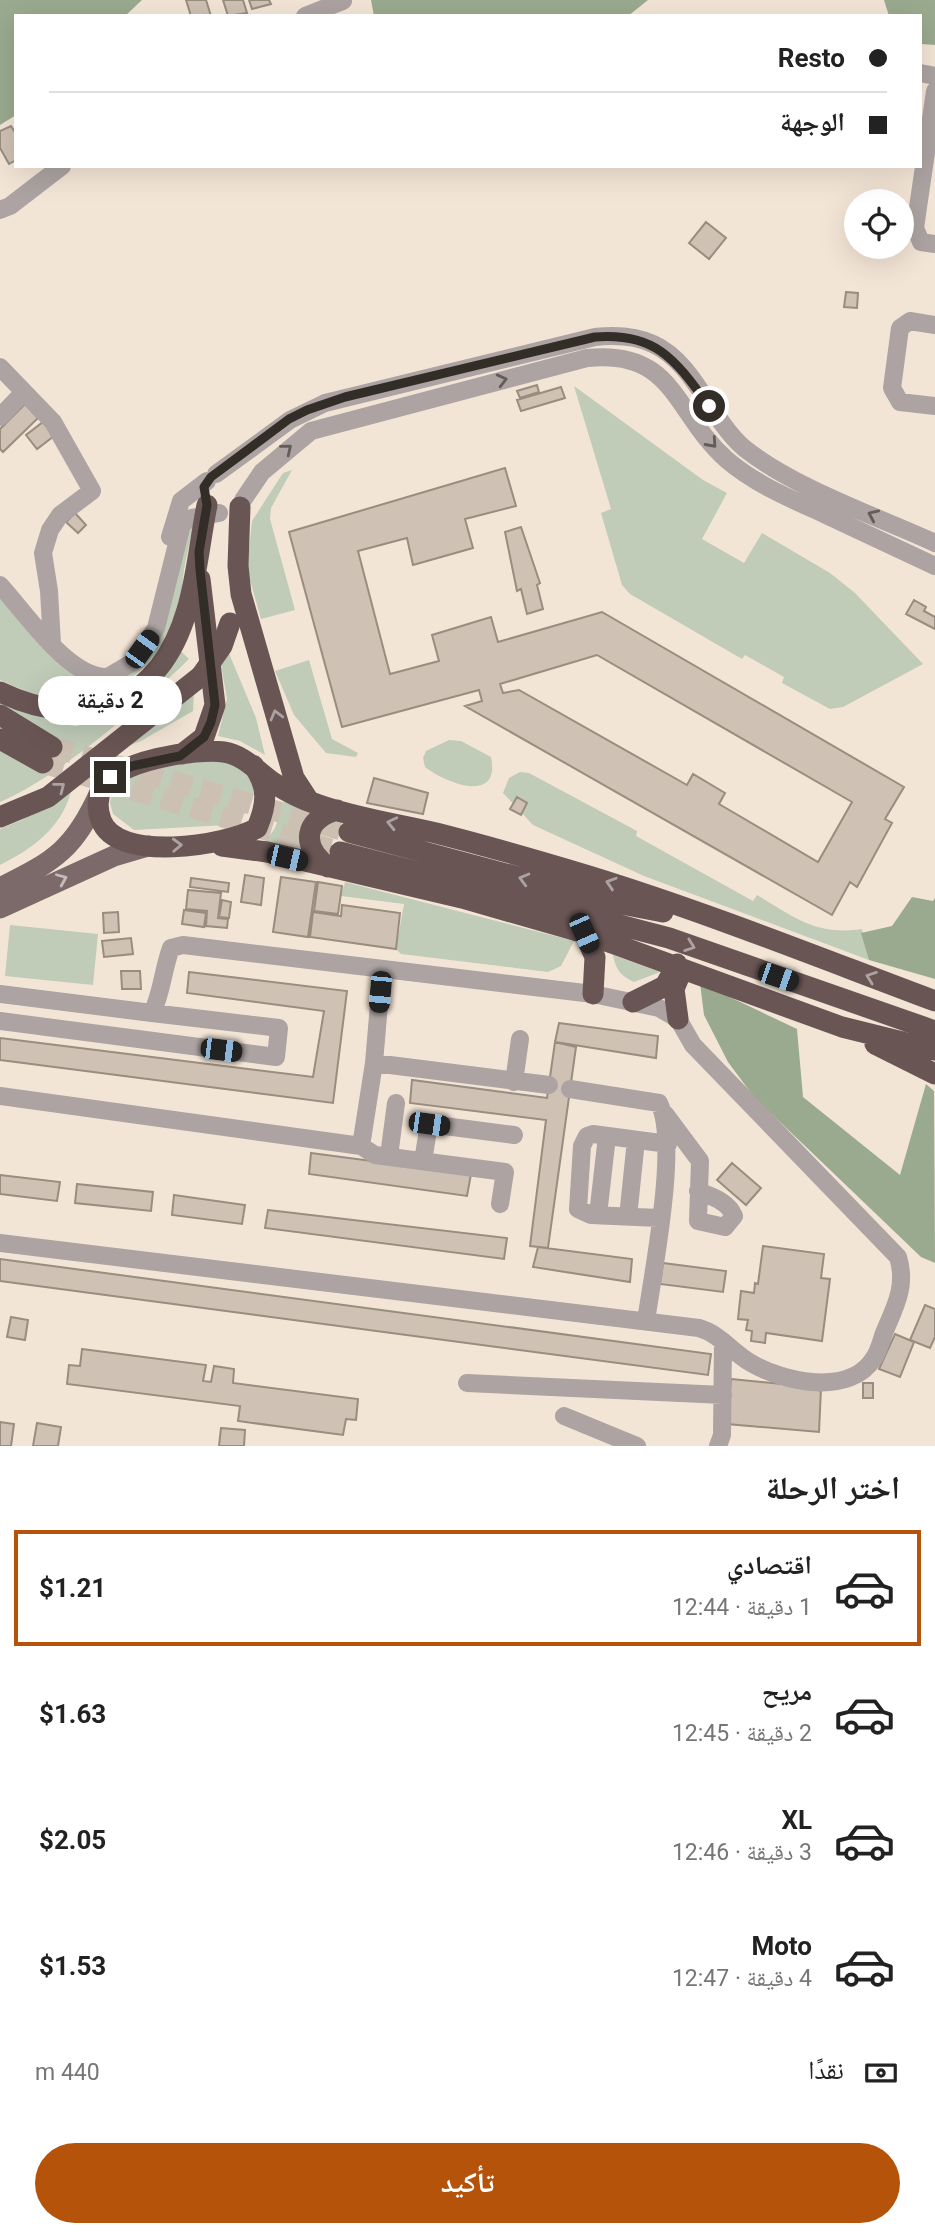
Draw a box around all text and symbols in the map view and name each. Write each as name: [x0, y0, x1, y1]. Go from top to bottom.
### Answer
text: Resto: [778, 43, 845, 73]
text: الوجهة: [780, 107, 845, 137]
map controls: [844, 189, 914, 259]
button: locate: [844, 189, 914, 259]
one-way arrow: [495, 374, 507, 388]
route start: [693, 390, 725, 422]
one-way arrow: [704, 435, 716, 448]
one-way arrow: [279, 445, 292, 457]
one-way arrow: [868, 509, 880, 523]
car: [122, 626, 163, 672]
callout: 2 دقيقة: [38, 676, 182, 724]
text: 2 دقيقة: [76, 687, 144, 714]
one-way arrow: [269, 709, 284, 721]
route end: [94, 761, 126, 793]
one-way arrow: [52, 783, 65, 795]
one-way arrow: [386, 817, 398, 831]
one-way arrow: [172, 837, 182, 853]
car: [265, 843, 310, 873]
one-way arrow: [519, 872, 531, 887]
one-way arrow: [54, 873, 67, 887]
one-way arrow: [605, 877, 617, 892]
car: [566, 910, 603, 956]
one-way arrow: [683, 938, 695, 952]
car: [755, 960, 802, 994]
car: [368, 970, 393, 1014]
one-way arrow: [865, 971, 877, 985]
car: [199, 1037, 244, 1063]
car: [407, 1111, 452, 1137]
text: اختر الرحلة: [766, 1469, 900, 1507]
text: اقتصادي: [727, 1550, 812, 1580]
icon: car: [833, 1557, 896, 1620]
text: $1.21: [39, 1573, 106, 1603]
text: 1 دقيقة · 12:44: [672, 1594, 812, 1621]
text: مريح: [762, 1676, 812, 1706]
icon: car: [833, 1683, 896, 1746]
text: $1.63: [39, 1699, 106, 1729]
text: 2 دقيقة · 12:45: [672, 1720, 812, 1747]
text: XL: [781, 1805, 812, 1835]
icon: car: [833, 1809, 896, 1872]
text: $2.05: [39, 1825, 106, 1855]
text: 3 دقيقة · 12:46: [672, 1839, 812, 1866]
text: Moto: [751, 1931, 812, 1961]
icon: car: [833, 1935, 896, 1998]
text: $1.53: [39, 1951, 106, 1981]
text: 4 دقيقة · 12:47: [672, 1965, 812, 1992]
icon: cash: [862, 2054, 900, 2092]
text: نقدًا: [808, 2055, 844, 2085]
text: 440 m: [35, 2059, 100, 2086]
button: تأكيد: [35, 2143, 900, 2223]

